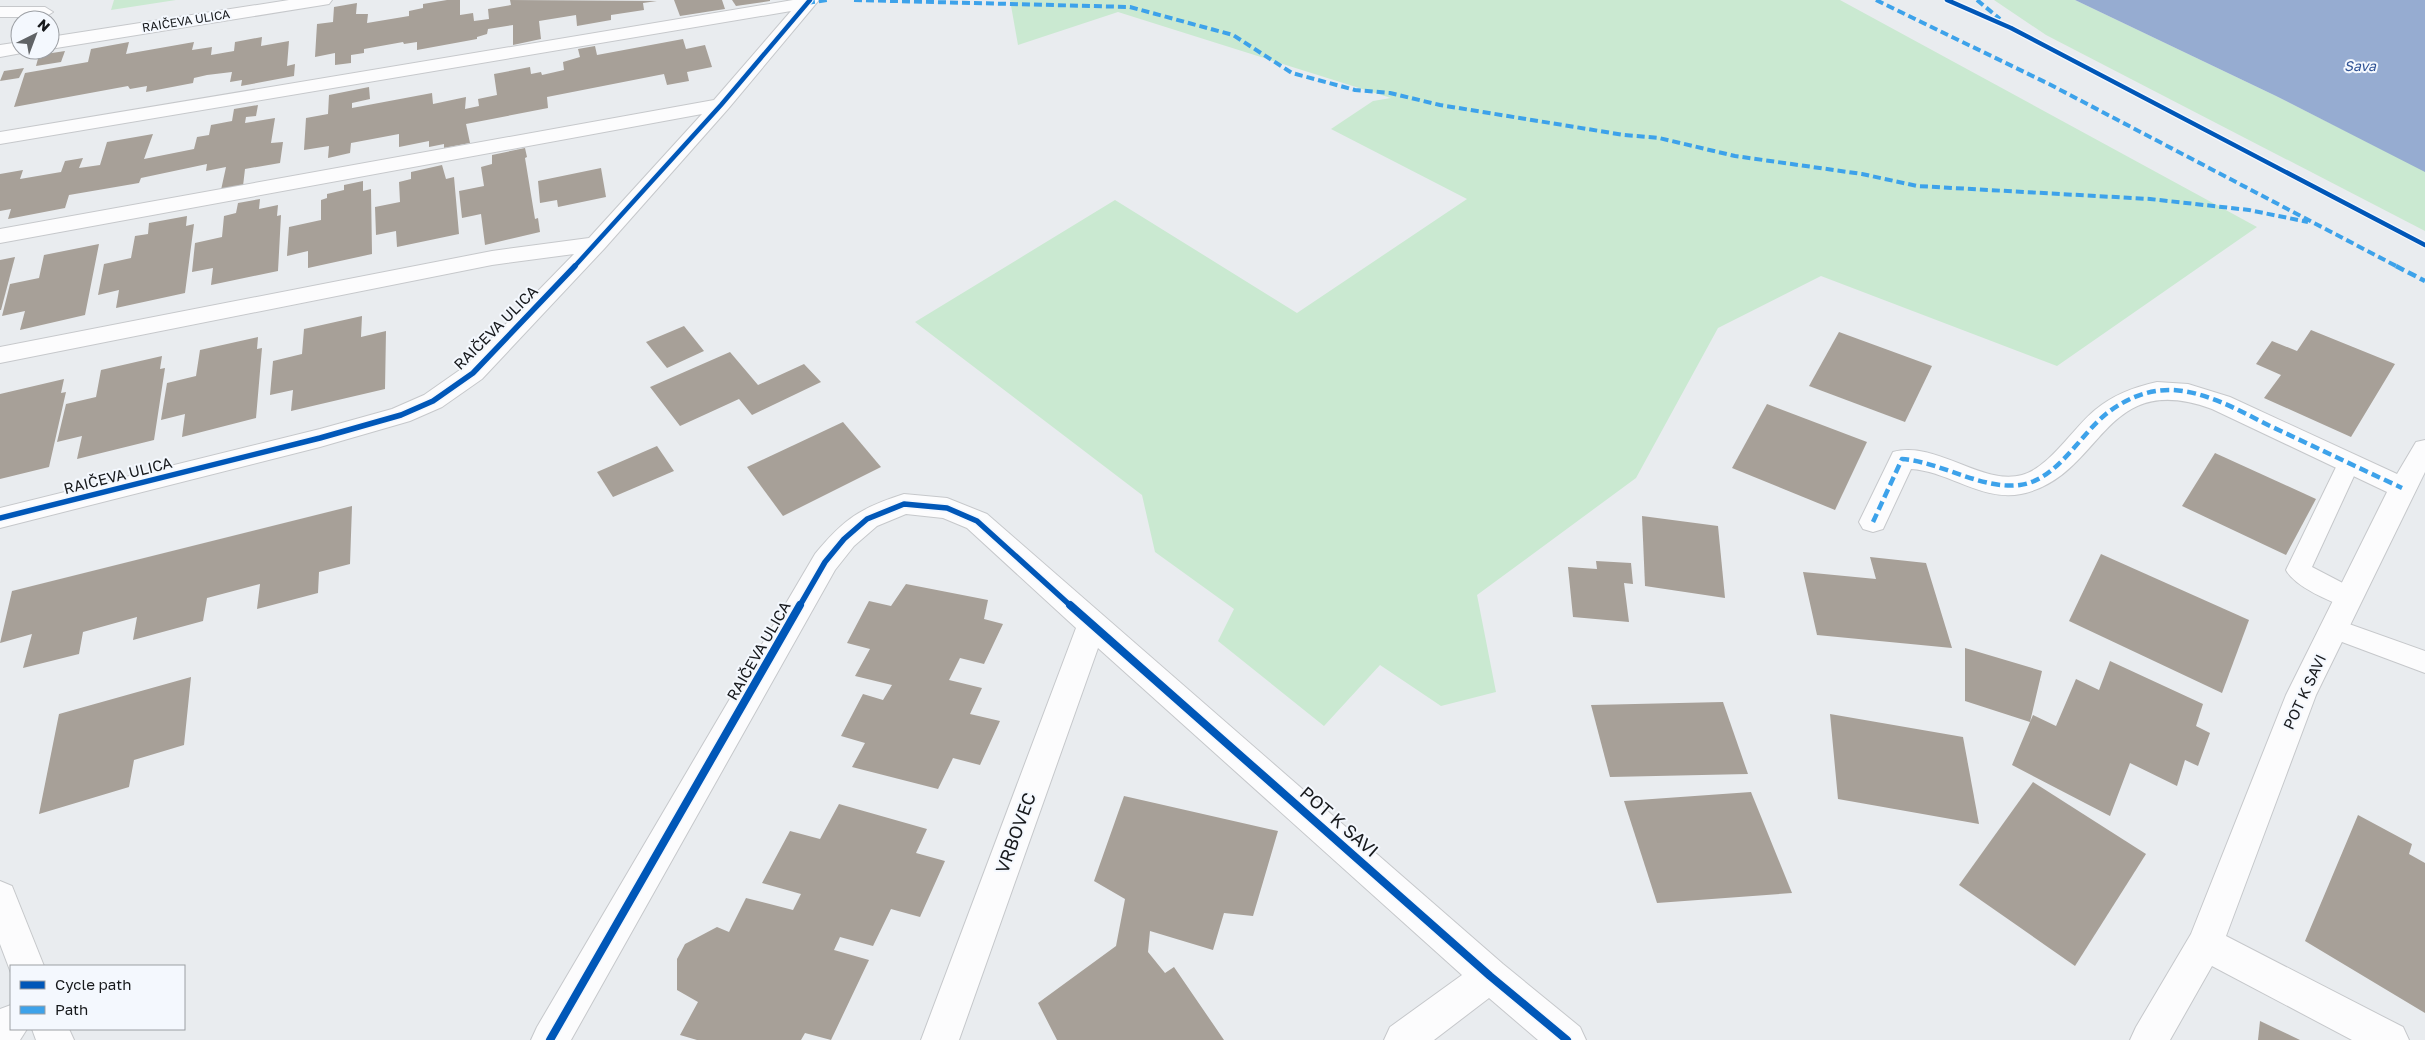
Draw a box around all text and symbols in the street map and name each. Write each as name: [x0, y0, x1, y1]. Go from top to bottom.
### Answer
street label: RAIČEVA ULICA: [141, 6, 231, 35]
north arrow: [10, 10, 60, 60]
text: N: [34, 15, 54, 35]
water label: Sava: [2344, 57, 2377, 74]
street label: RAIČEVA ULICA: [450, 282, 541, 373]
street label: RAIČEVA ULICA: [62, 453, 174, 497]
street label: RAIČEVA ULICA: [723, 598, 794, 703]
street label: POT K SAVI: [2279, 651, 2329, 732]
street label: POT K SAVI: [1296, 781, 1383, 861]
street label: VRBOVEC: [990, 789, 1040, 876]
legend: [10, 965, 185, 1030]
text: Cycle path: [55, 975, 131, 993]
text: Path: [55, 1000, 88, 1018]

